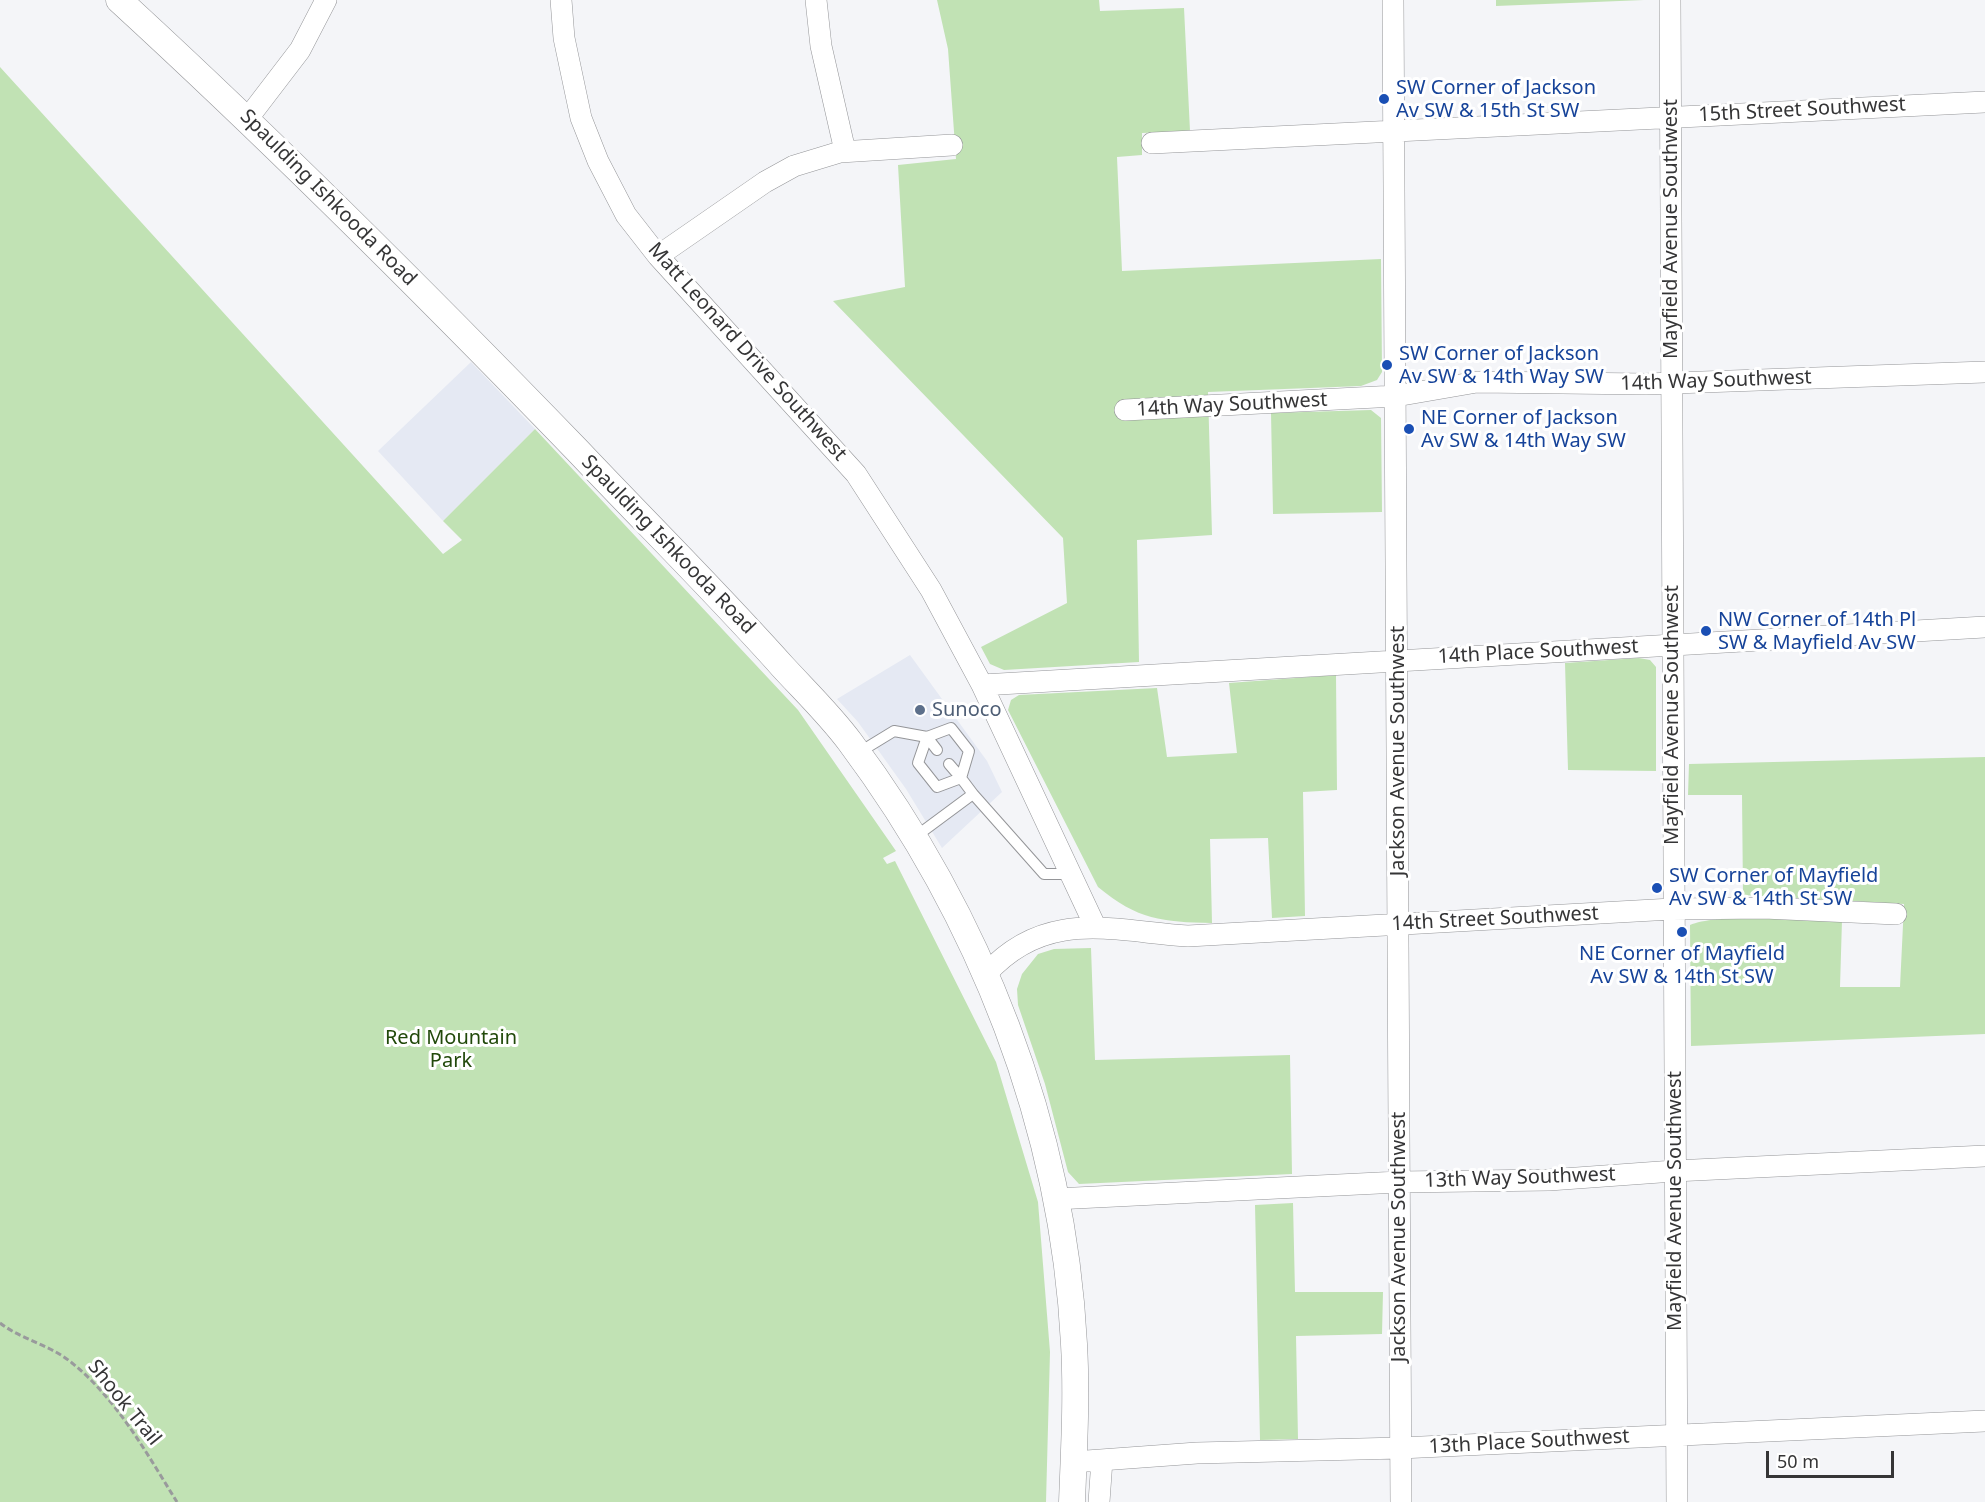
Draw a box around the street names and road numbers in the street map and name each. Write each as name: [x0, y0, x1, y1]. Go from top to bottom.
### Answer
street label: 15th Street Southwest: [1698, 93, 1906, 127]
street label: Mayfield Avenue Southwest: [1659, 99, 1683, 359]
street label: Spaulding Ishkooda Road: [235, 105, 421, 291]
street label: Matt Leonard Drive Southwest: [643, 238, 851, 466]
street label: 14th Way Southwest: [1620, 366, 1812, 396]
street label: 14th Way Southwest: [1136, 388, 1328, 422]
street label: Spaulding Ishkooda Road: [576, 450, 760, 640]
street label: Mayfield Avenue Southwest: [1660, 585, 1684, 845]
street label: Jackson Avenue Southwest: [1386, 626, 1410, 876]
street label: 14th Place Southwest: [1437, 635, 1639, 669]
street label: 14th Street Southwest: [1391, 902, 1599, 936]
street label: Mayfield Avenue Southwest: [1663, 1071, 1687, 1331]
street label: Jackson Avenue Southwest: [1387, 1112, 1411, 1362]
street label: 13th Way Southwest: [1424, 1163, 1616, 1193]
street label: Shook Trail: [82, 1355, 166, 1451]
street label: 13th Place Southwest: [1428, 1425, 1630, 1459]

